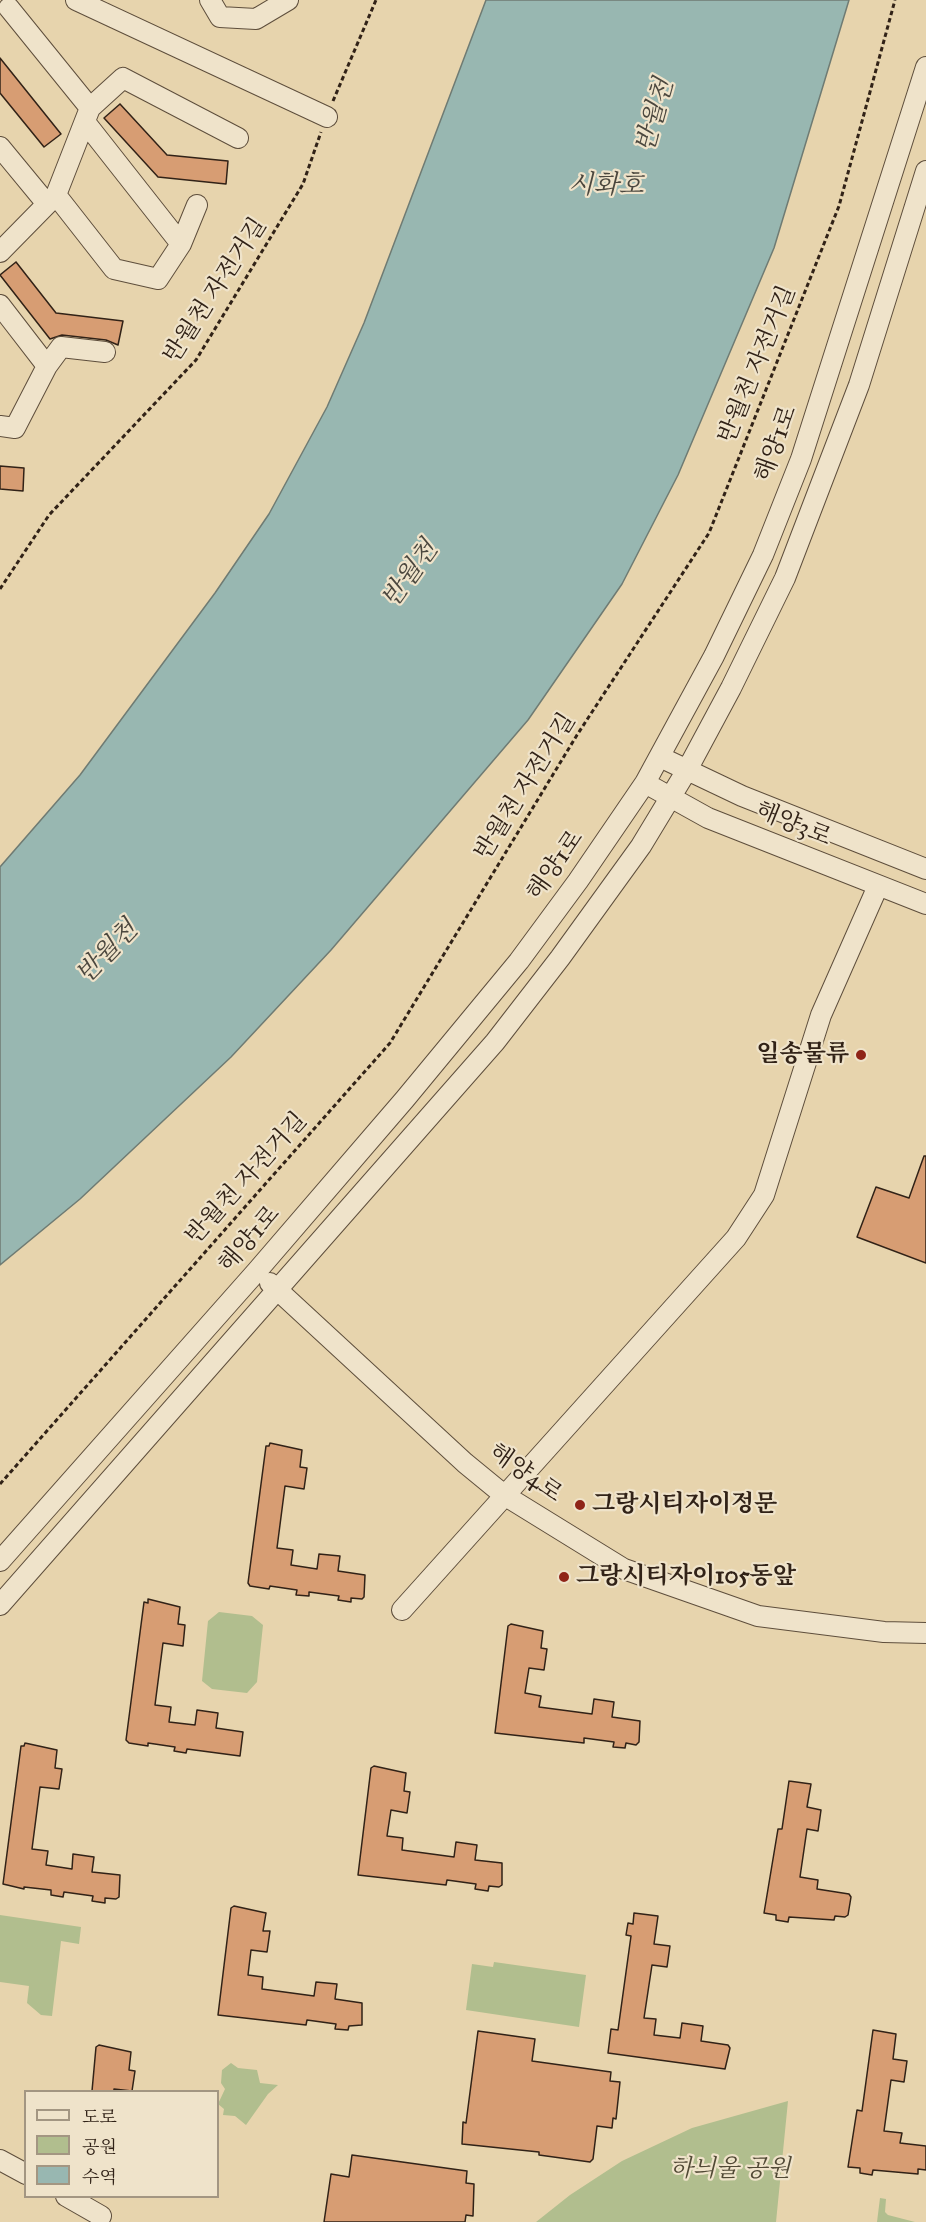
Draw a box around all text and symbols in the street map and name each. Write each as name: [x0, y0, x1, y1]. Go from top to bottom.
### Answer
water label: 반월천: [631, 75, 681, 157]
water label: 시화호: [568, 171, 644, 203]
street label: 반월천 자전거길: [158, 213, 274, 369]
street label: 반월천 자전거길: [713, 282, 803, 448]
street label: 해양1로: [750, 402, 804, 486]
water label: 반월천: [376, 535, 446, 615]
street label: 반월천 자전거길: [469, 708, 583, 866]
street label: 해양3로: [751, 797, 835, 853]
street label: 해양1로: [522, 825, 590, 907]
water label: 반월천: [71, 915, 145, 991]
place label: 일송물류: [756, 1041, 849, 1069]
marker: 일송물류: [854, 1048, 868, 1062]
street label: 반월천 자전거길: [180, 1107, 314, 1251]
street label: 해양1로: [213, 1201, 287, 1279]
street label: 해양4로: [483, 1438, 567, 1510]
place label: 그랑시티자이정문: [592, 1491, 777, 1519]
marker: 그랑시티자이정문: [573, 1498, 587, 1512]
place label: 그랑시티자이105동앞: [576, 1563, 796, 1591]
marker: 그랑시티자이105동앞: [557, 1570, 571, 1584]
legend: [24, 2090, 219, 2198]
text: 도로: [82, 2106, 117, 2128]
text: 공원: [82, 2136, 117, 2158]
park label: 하늬울 공원: [669, 2156, 791, 2184]
text: 수역: [82, 2166, 117, 2188]

